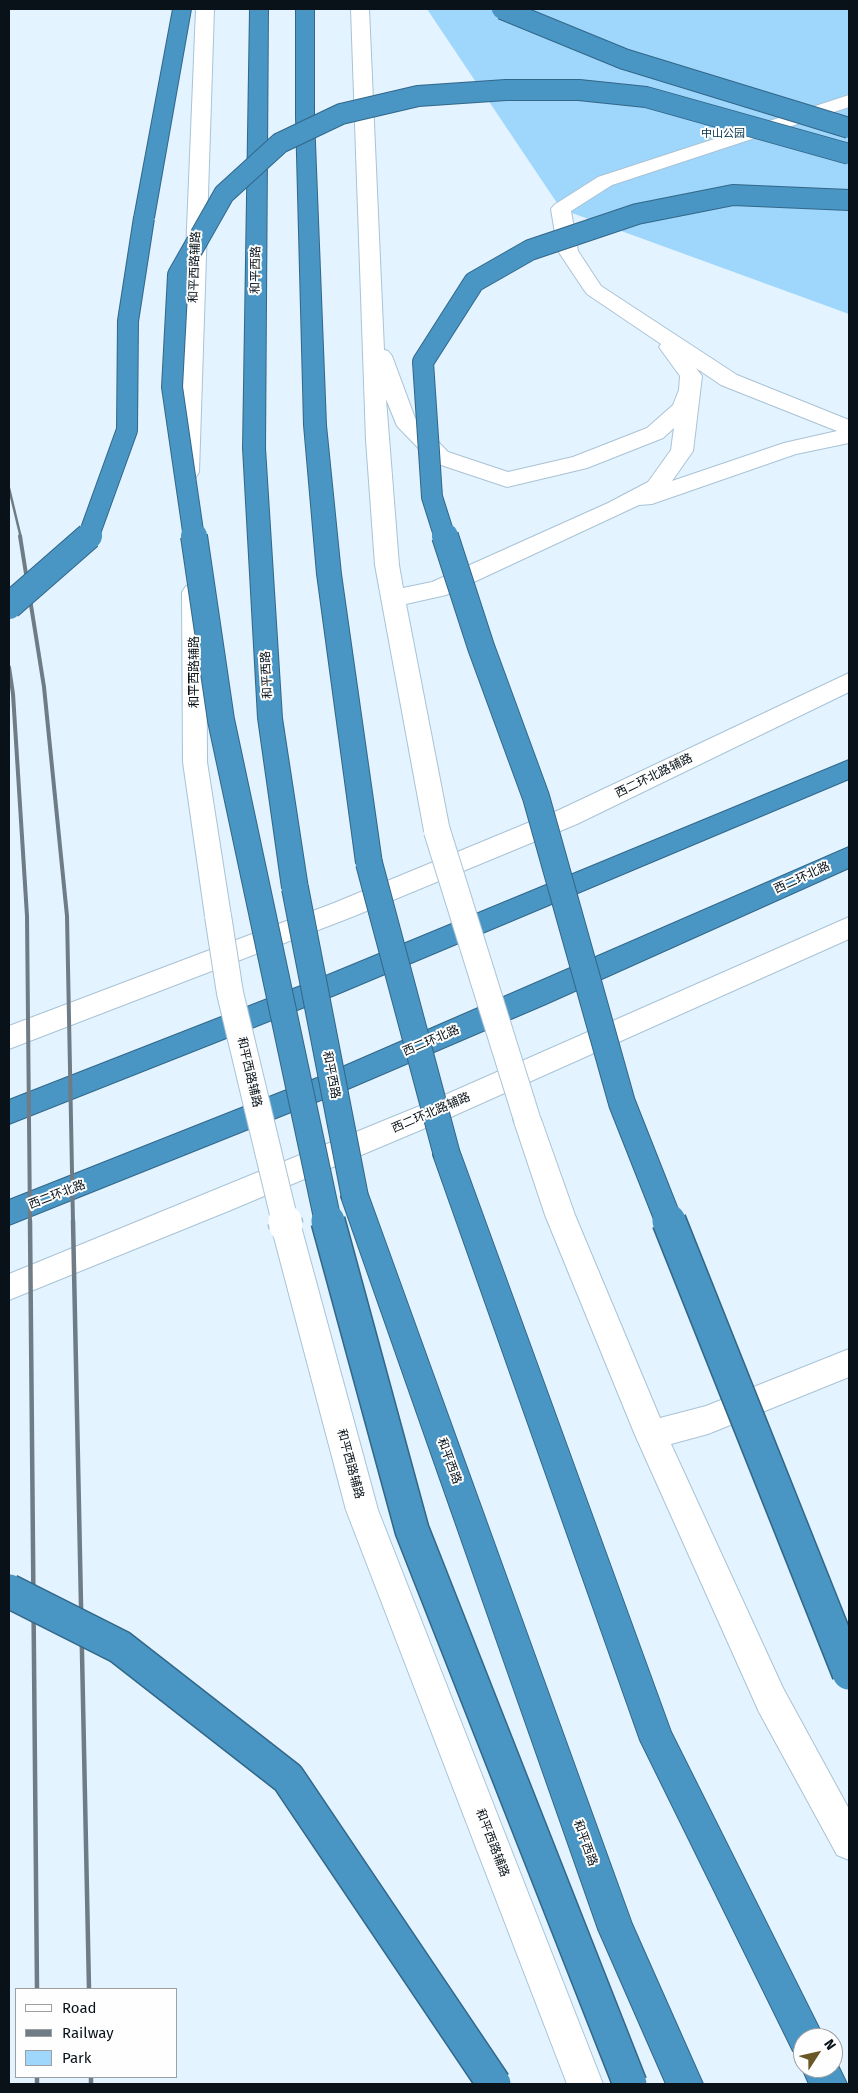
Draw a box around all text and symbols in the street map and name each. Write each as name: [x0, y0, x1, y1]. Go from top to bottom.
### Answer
park label: 中山公园: [701, 127, 745, 141]
street label: 和平西路辅路: [187, 231, 203, 303]
street label: 和平西路: [248, 246, 264, 294]
street label: 和平西路辅路: [188, 636, 202, 708]
street label: 和平西路: [259, 651, 275, 699]
street label: 西二环北路辅路: [613, 751, 695, 801]
street label: 西二环北路: [772, 859, 832, 897]
street label: 西二环北路: [401, 1023, 461, 1059]
street label: 和平西路辅路: [234, 1035, 264, 1109]
street label: 和平西路: [319, 1050, 343, 1100]
street label: 西二环北路辅路: [390, 1090, 472, 1136]
street label: 西二环北路: [26, 1178, 88, 1212]
street label: 和平西路辅路: [334, 1427, 366, 1501]
street label: 和平西路: [434, 1436, 464, 1486]
street label: 和平西路辅路: [472, 1807, 512, 1879]
street label: 和平西路: [570, 1818, 600, 1868]
legend: [15, 1988, 178, 2078]
text: Road: [62, 1999, 97, 2017]
text: Railway: [62, 2024, 114, 2042]
north arrow: [793, 2028, 843, 2078]
text: N: [820, 2036, 840, 2053]
text: Park: [62, 2049, 92, 2067]

